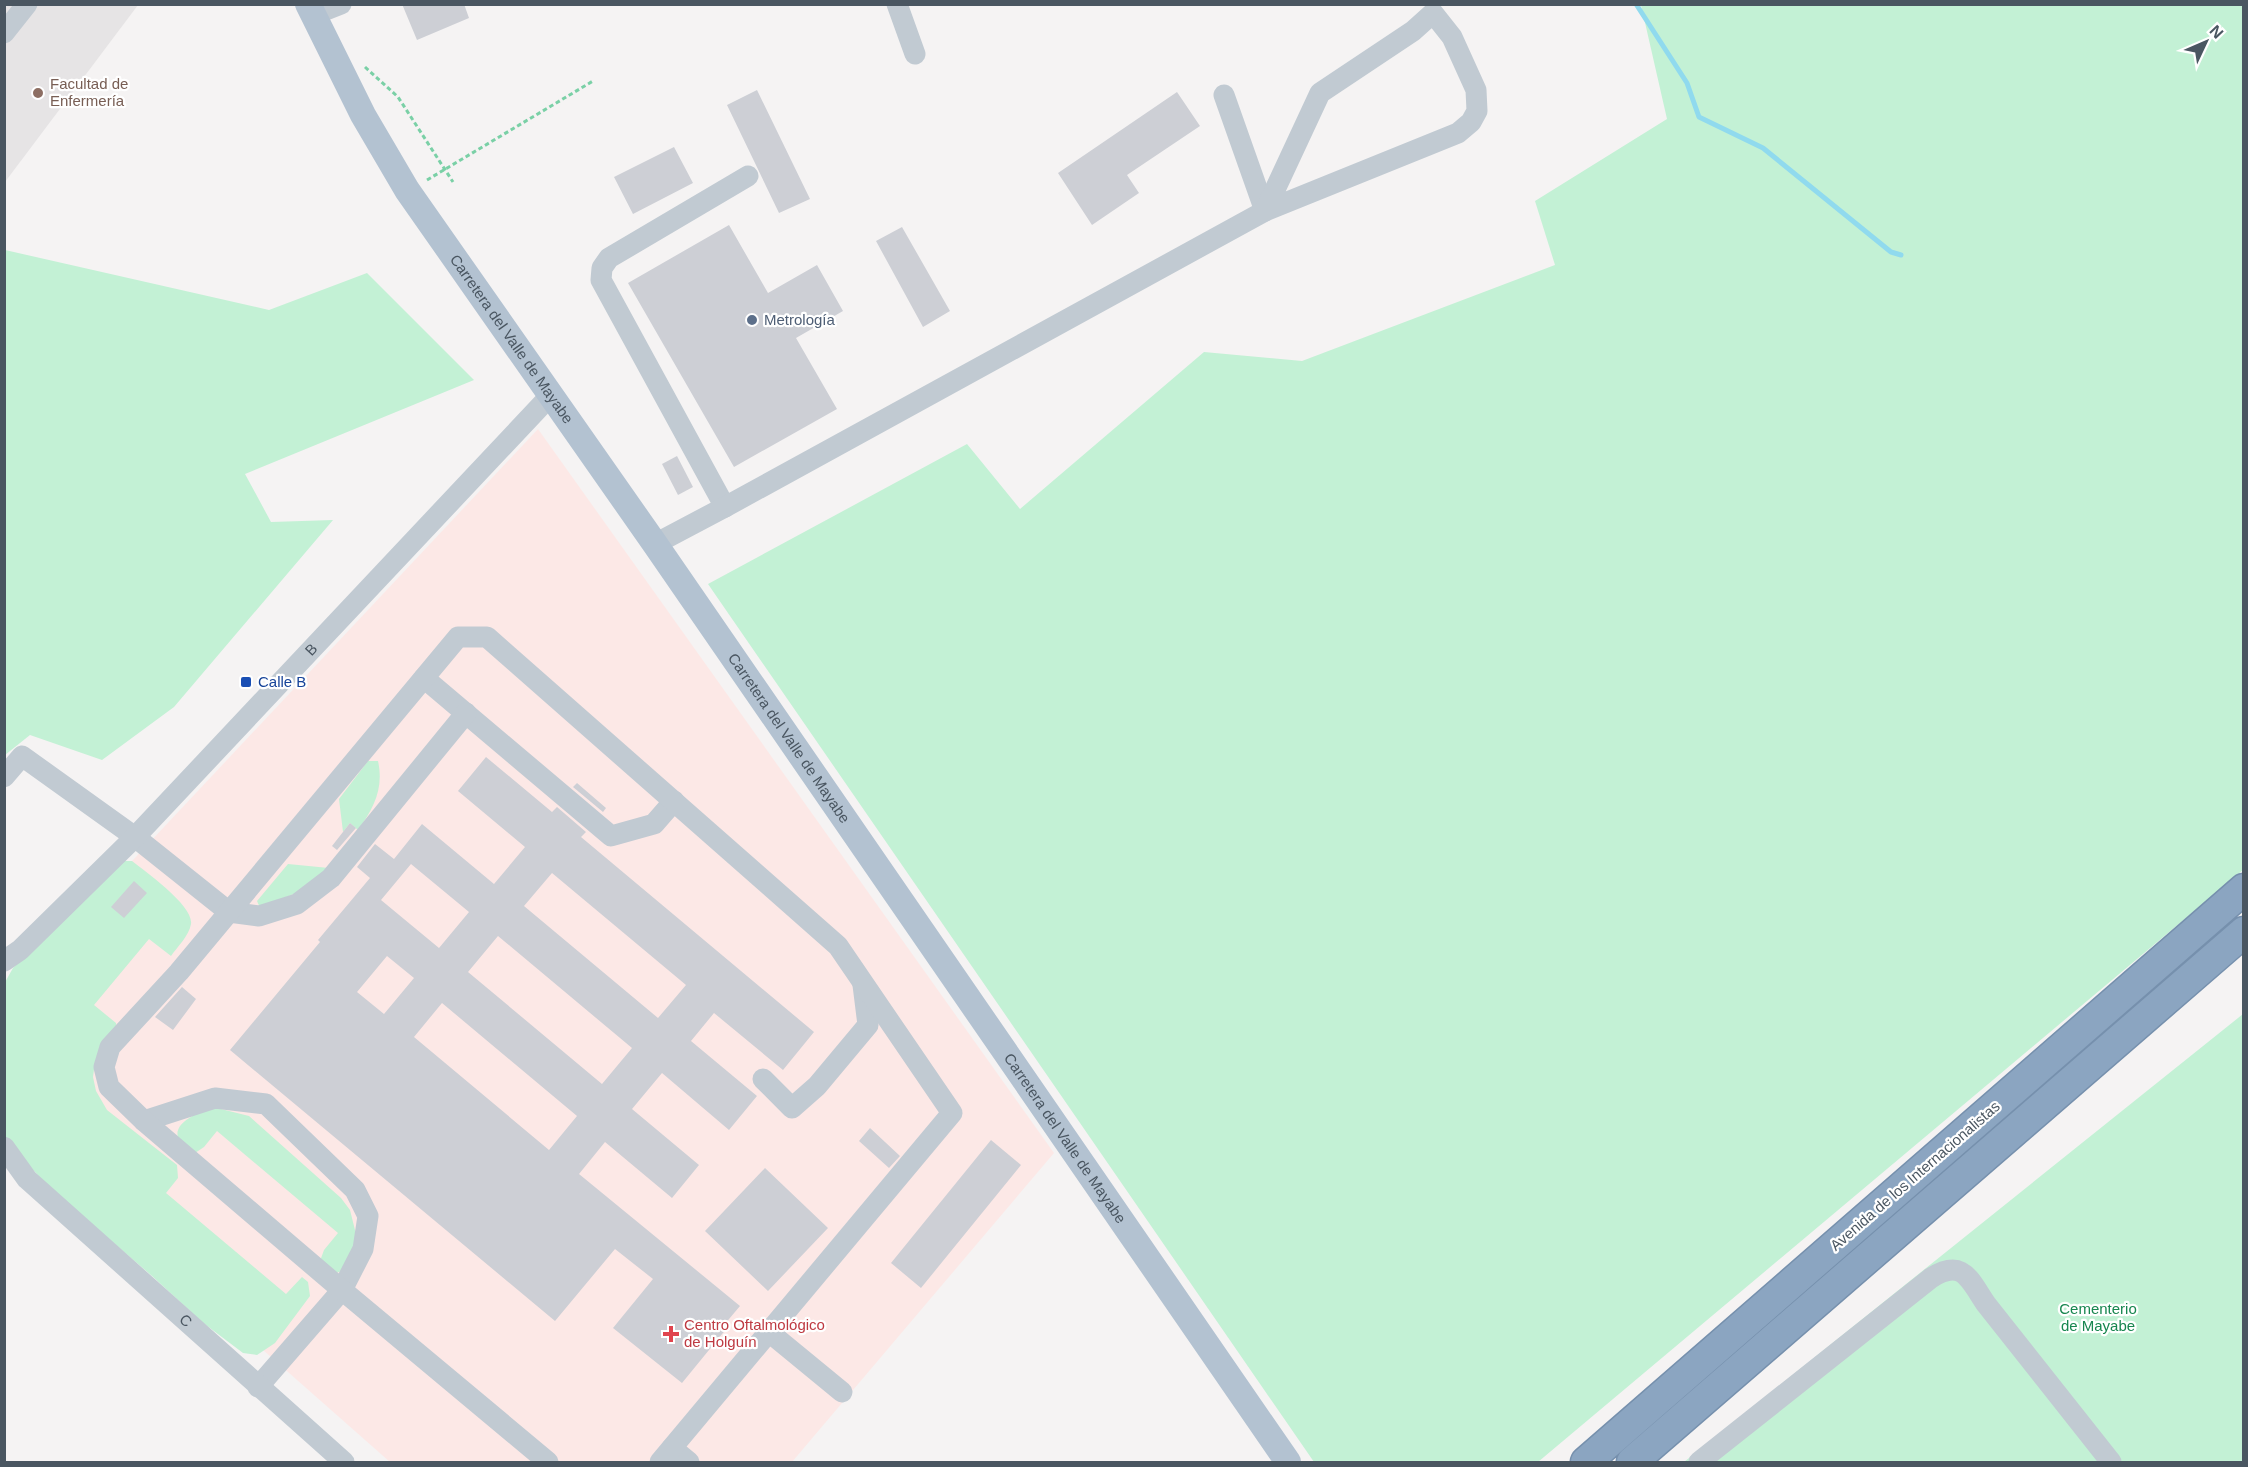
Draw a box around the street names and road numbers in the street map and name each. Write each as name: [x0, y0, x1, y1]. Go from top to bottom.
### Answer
street label: Carretera del Valle de Mayabe: [447, 251, 577, 427]
street label: B: [301, 640, 321, 659]
street label: Carretera del Valle de Mayabe: [725, 650, 854, 826]
street label: Carretera del Valle de Mayabe: [1001, 1050, 1130, 1226]
street label: Avenida de los Internacionalistas: [1826, 1097, 2003, 1254]
street label: C: [176, 1310, 196, 1330]

